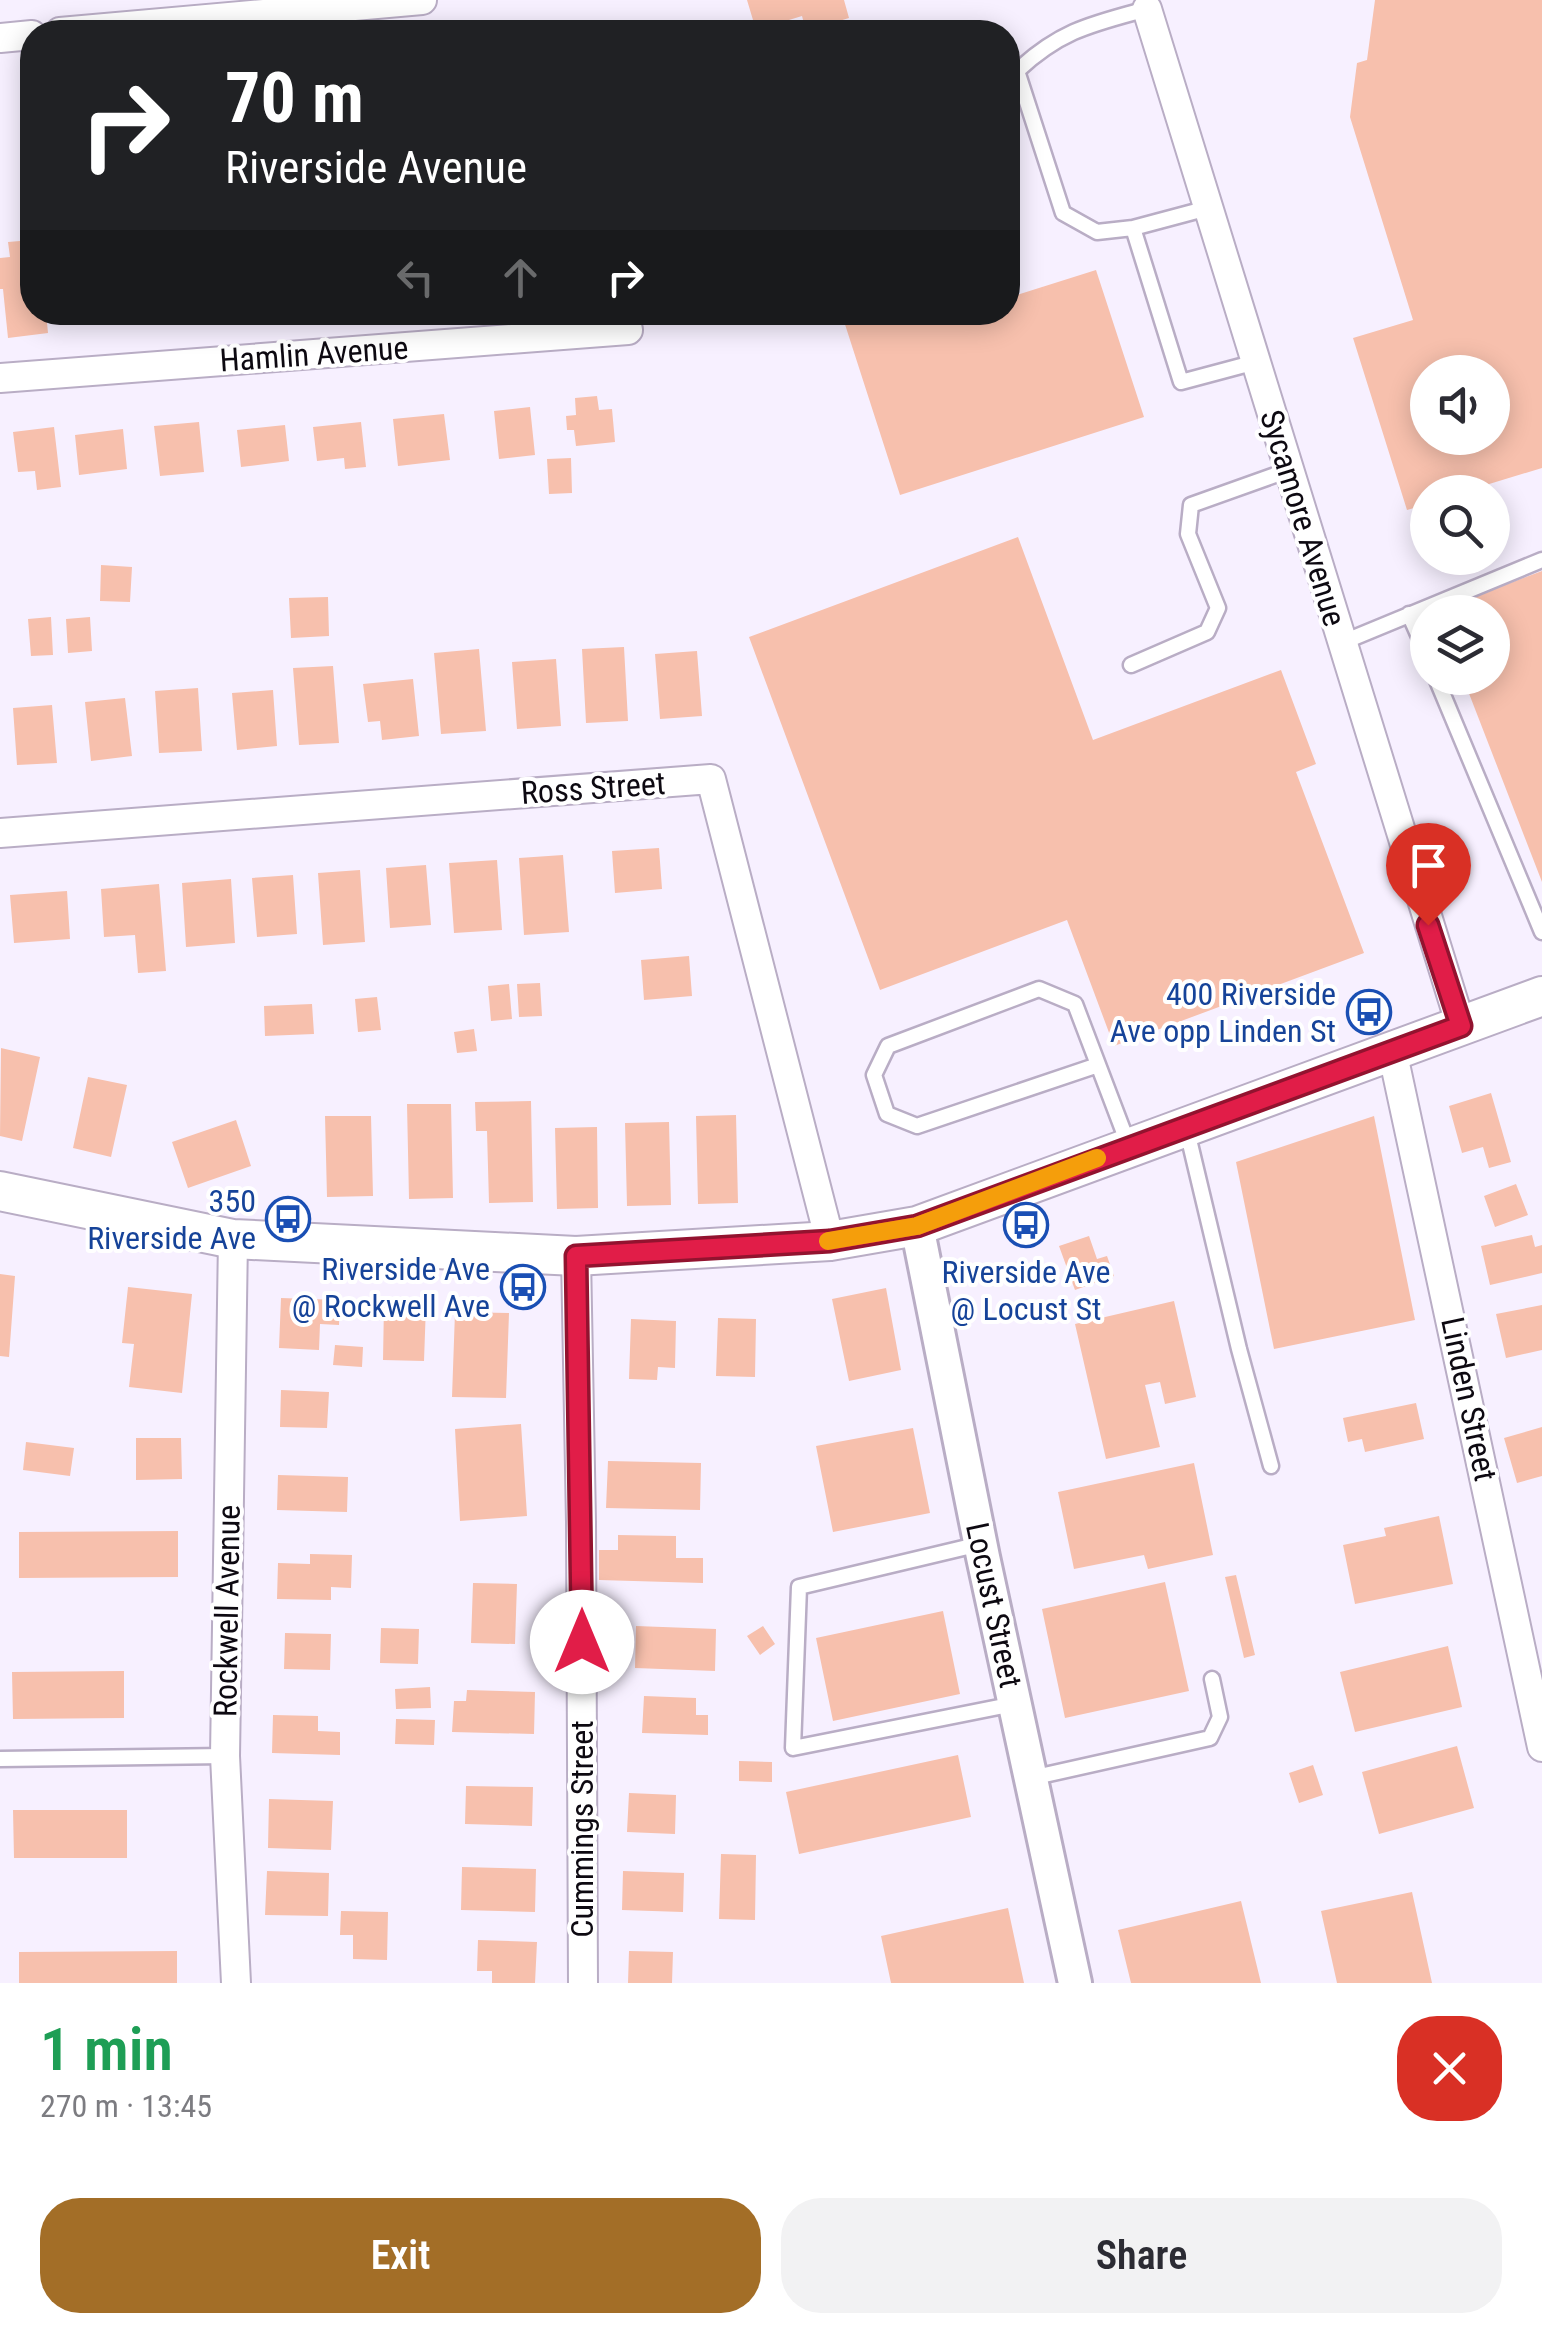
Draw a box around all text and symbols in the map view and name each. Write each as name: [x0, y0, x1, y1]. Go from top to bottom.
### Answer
text: 70 m: [225, 57, 364, 139]
icon: right: [60, 60, 190, 190]
text: Riverside Avenue: [225, 141, 527, 194]
icon: left: [388, 250, 443, 305]
icon: ahead: [493, 250, 548, 305]
icon: right: [598, 250, 653, 305]
street label: Hamlin Avenue: [218, 328, 410, 380]
map controls: [1410, 355, 1510, 695]
button: sound: [1410, 355, 1510, 455]
street label: Sycamore Avenue: [1252, 405, 1354, 631]
button: search: [1410, 475, 1510, 575]
button: layers: [1410, 595, 1510, 695]
street label: Ross Street: [520, 764, 666, 812]
pin: [1386, 823, 1471, 926]
icon: arrive: [1401, 838, 1456, 893]
place label: 400 Riverside Ave opp Linden St: [1110, 975, 1336, 1050]
bus stop icon: 400 Riverside Ave opp Linden St: [1346, 989, 1392, 1035]
place label: 350 Riverside Ave: [87, 1182, 256, 1257]
bus stop icon: 350 Riverside Ave: [265, 1196, 311, 1242]
bus stop icon: Riverside Ave @ Locust St: [1003, 1202, 1049, 1248]
place label: Riverside Ave @ Rockwell Ave: [292, 1250, 490, 1325]
place label: Riverside Ave @ Locust St: [942, 1253, 1110, 1328]
bus stop icon: Riverside Ave @ Rockwell Ave: [500, 1264, 546, 1310]
street label: Linden Street: [1433, 1313, 1505, 1485]
street label: Rockwell Avenue: [206, 1505, 248, 1717]
street label: Locust Street: [958, 1519, 1030, 1691]
position arrow: [530, 1590, 634, 1694]
street label: Cummings Street: [563, 1720, 601, 1938]
text: 1 min: [40, 2014, 173, 2085]
button: close: [1397, 2016, 1502, 2121]
text: 270 m · 13:45: [40, 2087, 212, 2125]
button: Exit: [40, 2198, 761, 2313]
button: Share: [781, 2198, 1502, 2313]

